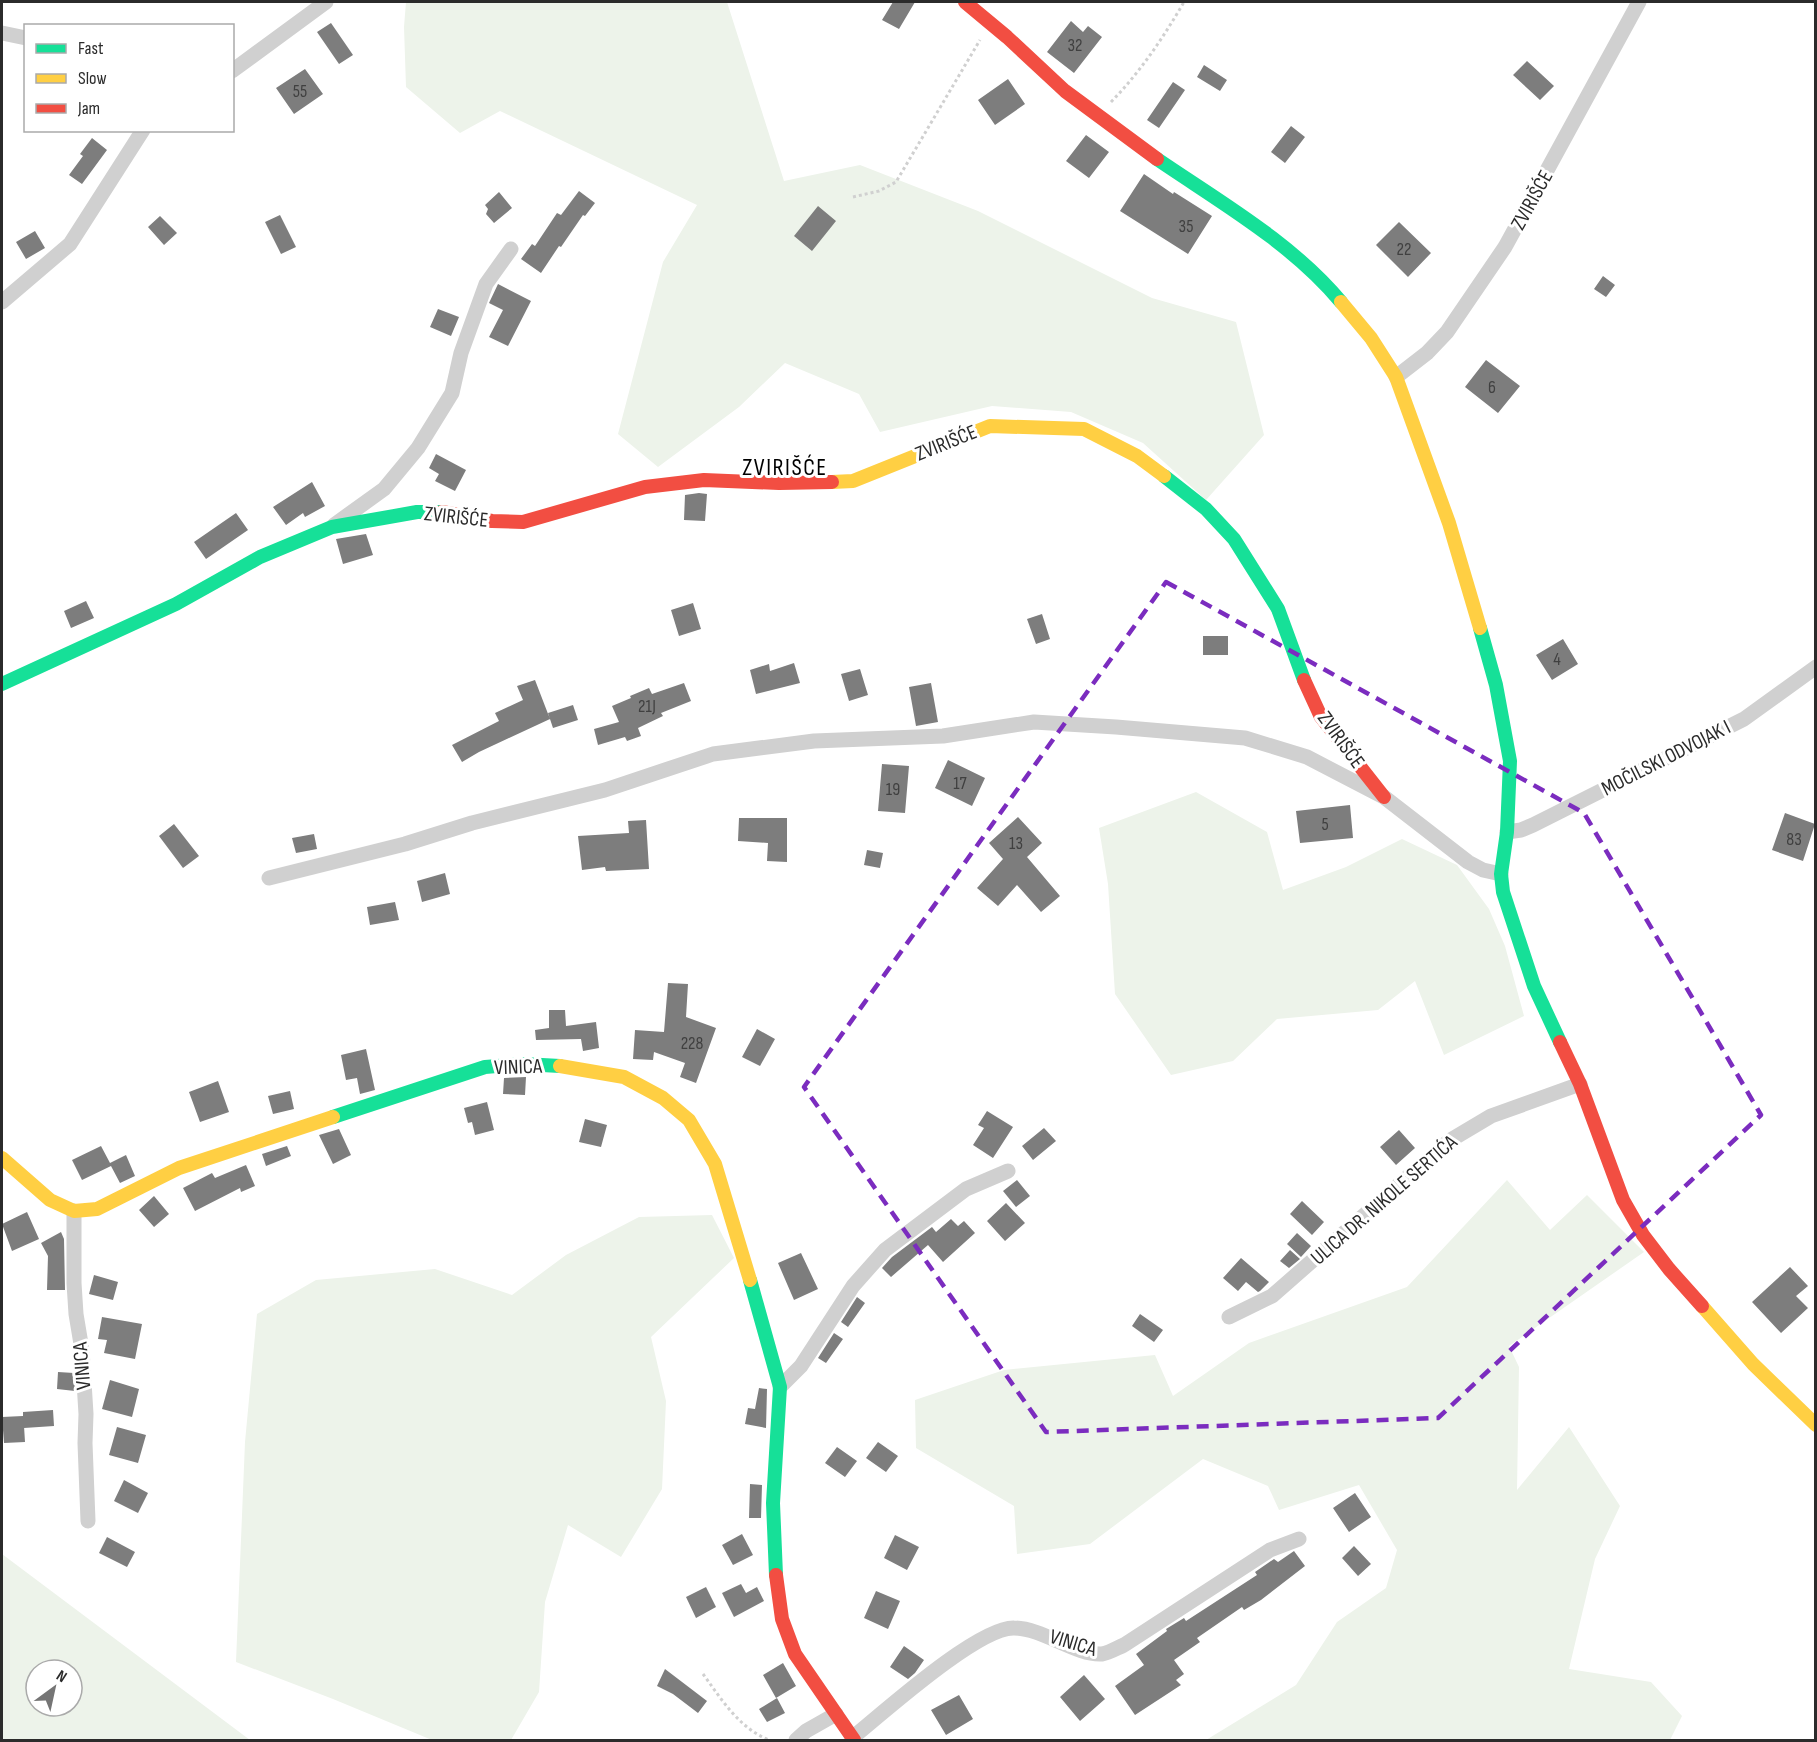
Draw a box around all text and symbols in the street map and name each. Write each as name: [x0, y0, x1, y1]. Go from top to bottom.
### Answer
legend: [24, 24, 234, 132]
house number: 32: [1068, 35, 1082, 56]
text: Fast: [78, 38, 104, 59]
text: Slow: [78, 68, 107, 89]
house number: 55: [293, 81, 307, 102]
text: Jam: [77, 98, 100, 119]
street label: ZVIRIŠĆE: [1506, 166, 1558, 234]
house number: 35: [1179, 216, 1193, 237]
house number: 22: [1397, 239, 1411, 260]
house number: 6: [1488, 377, 1496, 398]
street label: ZVIRIŠĆE: [912, 419, 980, 467]
district label: ZVIRIŠĆE: [742, 453, 828, 482]
street label: ZVIRIŠĆE: [423, 501, 489, 533]
house number: 4: [1553, 649, 1561, 670]
house number: 21J: [638, 696, 656, 717]
street label: ZVIRIŠĆE: [1312, 707, 1370, 773]
street label: MOČILSKI ODVOJAK I: [1597, 715, 1735, 801]
house number: 17: [953, 773, 968, 794]
house number: 19: [886, 779, 900, 800]
house number: 5: [1321, 814, 1329, 835]
house number: 83: [1786, 829, 1802, 850]
house number: 13: [1009, 833, 1023, 854]
house number: 228: [681, 1033, 703, 1054]
street label: VINICA: [494, 1054, 543, 1080]
street label: ULICA DR. NIKOLE SERTIĆA: [1306, 1129, 1463, 1270]
street label: VINICA: [67, 1340, 97, 1391]
street label: VINICA: [1046, 1624, 1100, 1662]
north arrow: [24, 1658, 84, 1718]
text: N: [53, 1666, 70, 1687]

